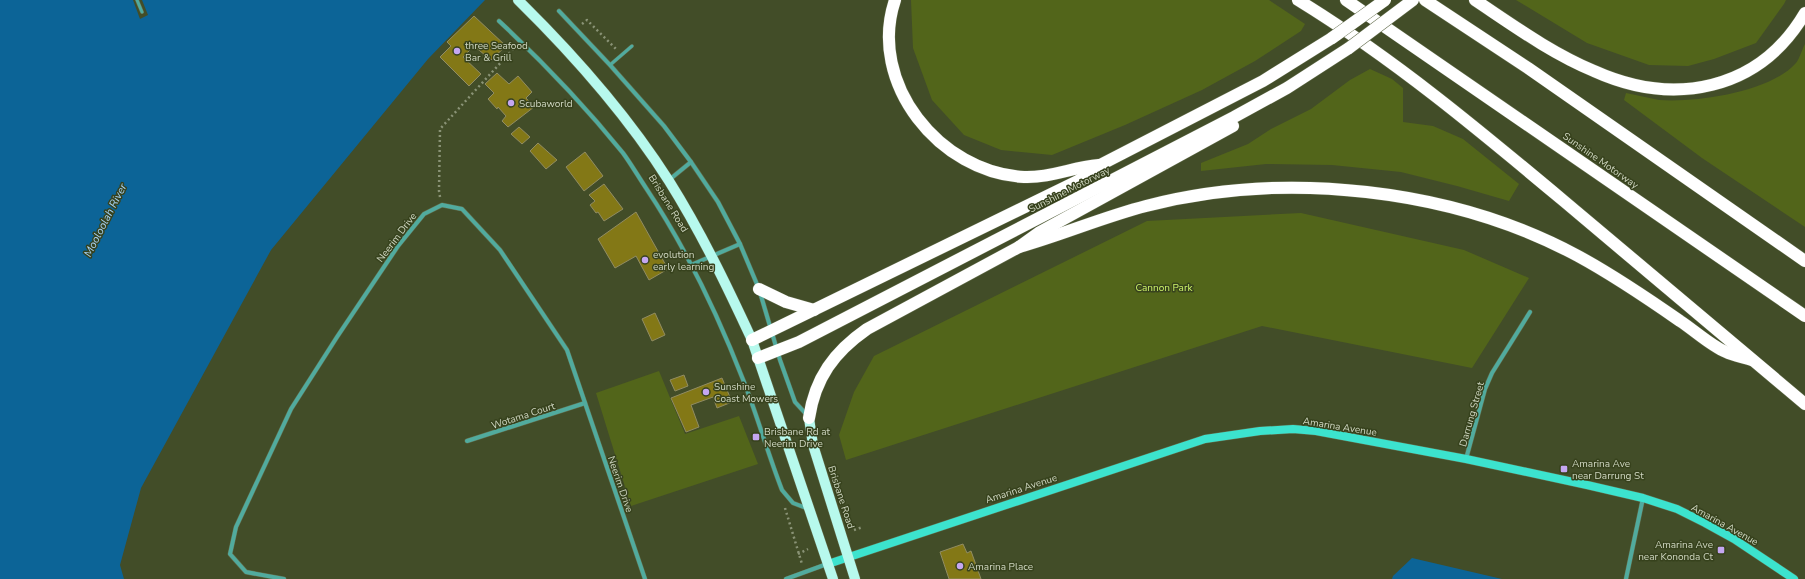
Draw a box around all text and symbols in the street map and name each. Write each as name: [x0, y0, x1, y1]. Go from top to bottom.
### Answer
place label: three Seafood Bar & Grill: [465, 39, 528, 65]
marker: three Seafood Bar & Grill: [452, 46, 462, 56]
place label: Scubaworld: [519, 97, 573, 111]
marker: Scubaworld: [506, 98, 516, 108]
street label: Sunshine Motorway: [1560, 129, 1642, 193]
street label: Sunshine Motorway: [1026, 163, 1113, 216]
street label: Brisbane Road: [645, 172, 692, 235]
water label: Mooloolah River: [80, 180, 131, 260]
street label: Neerim Drive: [374, 210, 420, 265]
place label: evolution early learning: [653, 248, 715, 274]
marker: evolution early learning: [640, 255, 650, 265]
park label: Cannon Park: [1135, 281, 1193, 295]
place label: Sunshine Coast Mowers: [714, 380, 778, 406]
street label: Darrung Street: [1456, 380, 1488, 448]
marker: Sunshine Coast Mowers: [701, 387, 711, 397]
street label: Wotama Court: [490, 399, 557, 433]
street label: Amarina Avenue: [1302, 414, 1378, 440]
place label: Brisbane Rd at Neerim Drive: [764, 425, 830, 451]
marker: Brisbane Rd at Neerim Drive: [751, 432, 761, 442]
street label: Neerim Drive: [604, 454, 636, 514]
place label: Amarina Ave near Darrung St: [1572, 457, 1644, 483]
street label: Brisbane Road: [824, 464, 858, 531]
marker: Amarina Ave near Darrung St: [1559, 464, 1569, 474]
street label: Amarina Avenue: [984, 471, 1059, 507]
street label: Amarina Avenue: [1688, 501, 1761, 549]
place label: Amarina Ave near Kononda Ct: [1638, 538, 1713, 564]
marker: Amarina Ave near Kononda Ct: [1716, 545, 1726, 555]
place label: Amarina Place: [968, 560, 1033, 574]
marker: Amarina Place: [955, 561, 965, 571]

